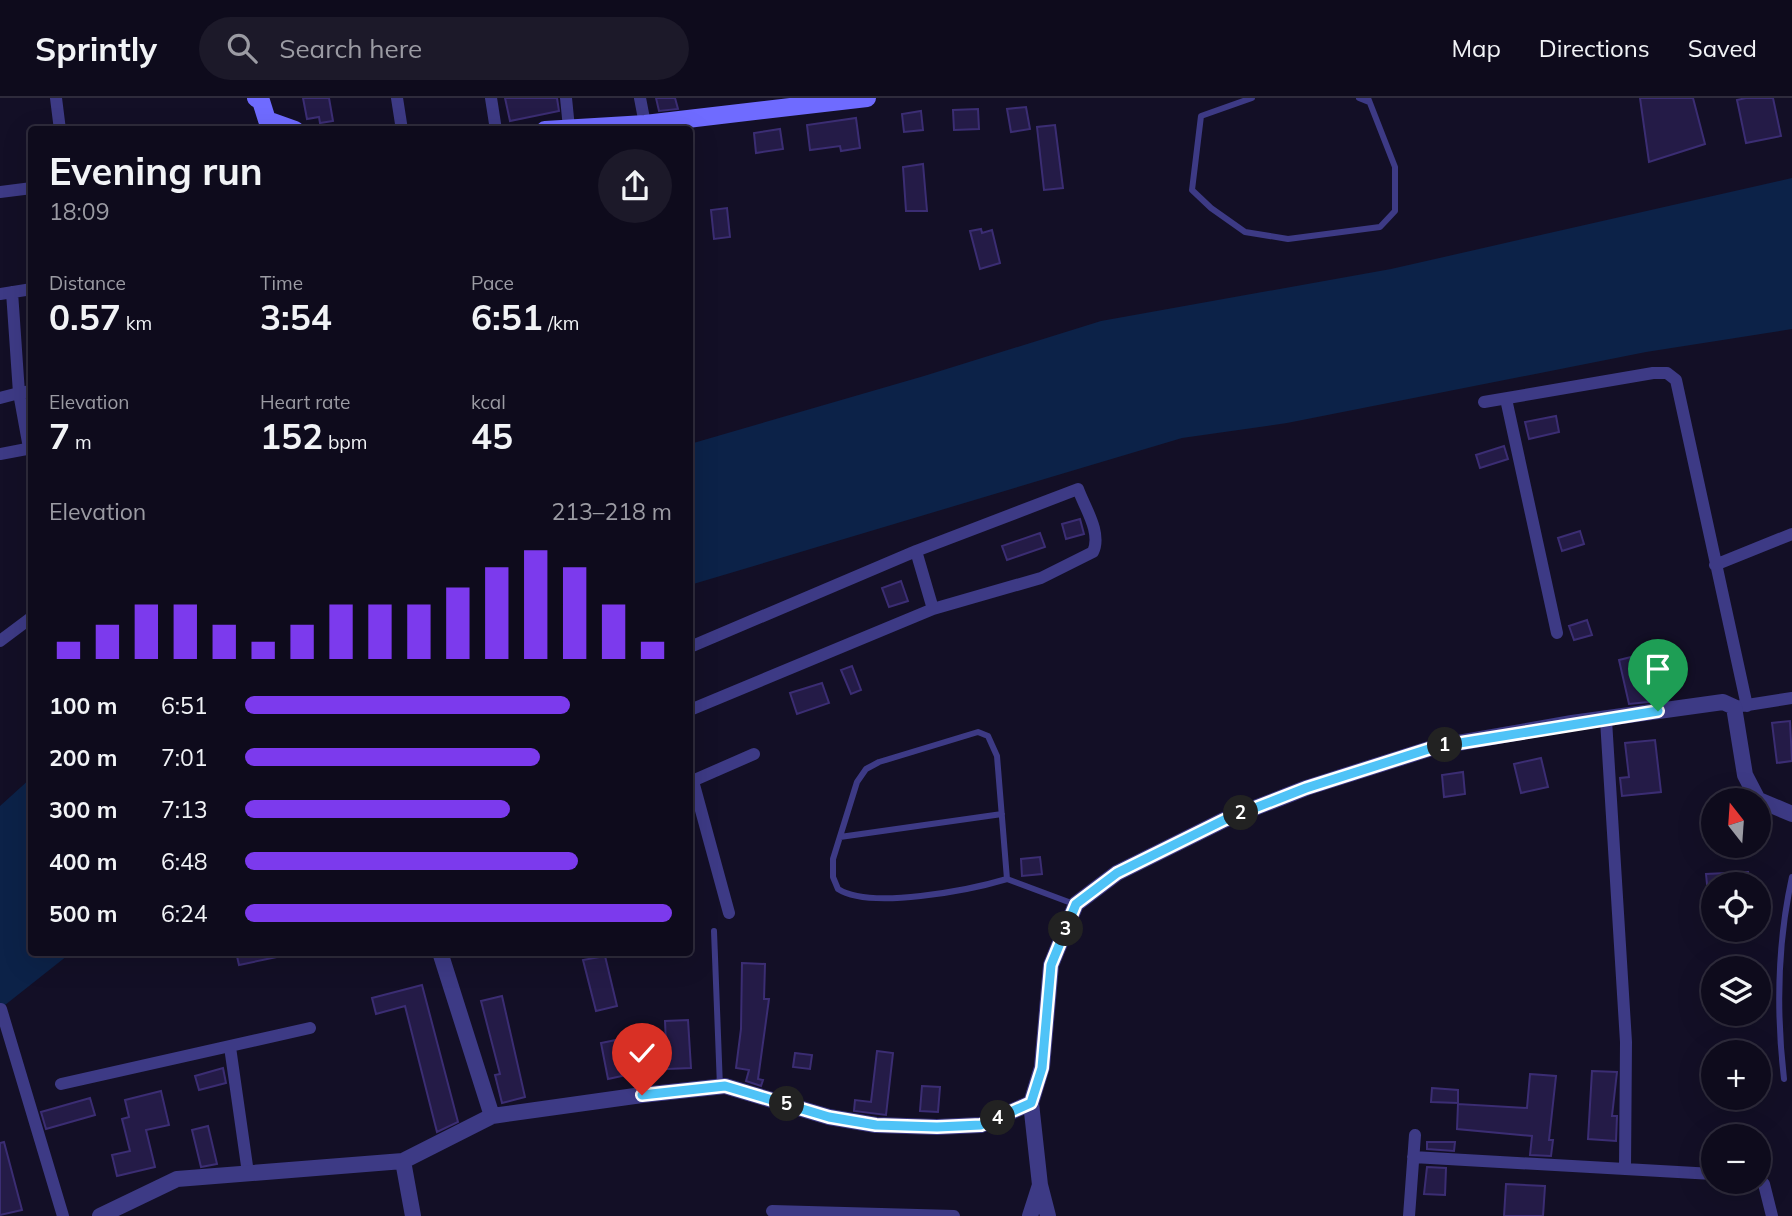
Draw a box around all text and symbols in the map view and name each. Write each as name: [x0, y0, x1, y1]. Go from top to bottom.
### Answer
search box: [199, 17, 689, 80]
text: Sprintly: [35, 28, 157, 69]
icon: search: [223, 29, 261, 67]
text: Search here: [279, 32, 422, 65]
text: Map: [1451, 33, 1501, 63]
text: Directions: [1539, 33, 1650, 63]
text: Saved: [1688, 33, 1757, 63]
text: Evening run: [49, 147, 263, 195]
button: share: [598, 149, 672, 223]
text: 18:09: [49, 197, 109, 226]
text: Distance: [49, 271, 126, 295]
text: Time: [260, 271, 303, 295]
text: Pace: [471, 271, 514, 295]
text: 0.57: [49, 295, 121, 339]
text: 3:54: [260, 295, 332, 339]
text: 6:51: [471, 295, 543, 339]
text: km: [121, 311, 152, 335]
text: /km: [543, 311, 580, 335]
text: Elevation: [49, 390, 129, 414]
text: Heart rate: [260, 390, 350, 414]
text: kcal: [471, 390, 506, 414]
text: 7: [49, 414, 70, 458]
text: 152: [260, 414, 323, 458]
text: 45: [471, 414, 513, 458]
text: m: [70, 430, 92, 454]
text: bpm: [323, 430, 367, 454]
text: Elevation: [49, 497, 146, 526]
text: 213–218 m: [551, 497, 672, 526]
pin: [1628, 639, 1688, 711]
icon: arrive: [1639, 650, 1677, 688]
text: 100 m: [49, 691, 117, 720]
text: 6:51: [161, 691, 208, 720]
pin: 1: [1428, 728, 1462, 762]
text: 1: [1439, 732, 1450, 756]
text: 200 m: [49, 743, 117, 772]
text: 7:01: [161, 743, 208, 772]
north arrow: [1701, 788, 1771, 858]
map controls: [1701, 788, 1771, 1194]
text: 300 m: [49, 795, 117, 824]
text: 7:13: [161, 795, 208, 824]
pin: 2: [1224, 796, 1258, 830]
text: 2: [1235, 800, 1246, 824]
text: 400 m: [49, 847, 117, 876]
text: 6:48: [161, 847, 208, 876]
button: locate: [1701, 872, 1771, 942]
text: 500 m: [49, 899, 117, 928]
text: 6:24: [161, 899, 208, 928]
pin: 3: [1048, 912, 1084, 946]
text: 3: [1060, 916, 1071, 940]
button: layers: [1701, 956, 1771, 1026]
pin: [612, 1023, 672, 1095]
icon: check: [623, 1034, 661, 1072]
button: +: [1701, 1040, 1771, 1110]
pin: 5: [770, 1086, 804, 1122]
text: 5: [781, 1091, 792, 1115]
pin: 4: [981, 1100, 1016, 1136]
text: 4: [992, 1105, 1003, 1129]
button: −: [1701, 1124, 1771, 1194]

